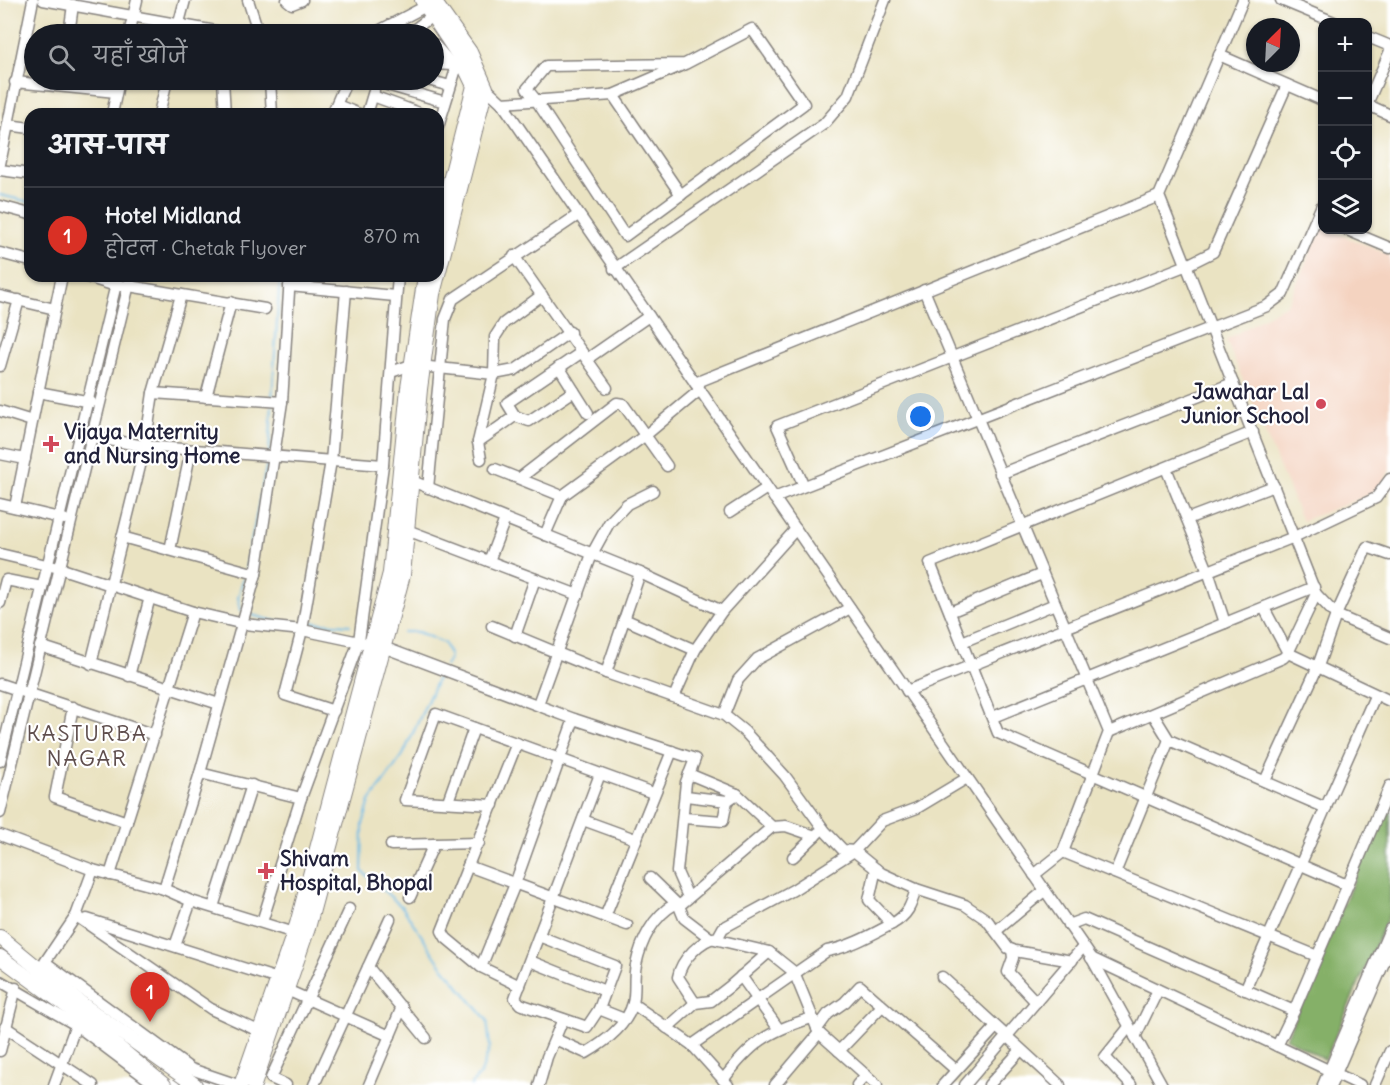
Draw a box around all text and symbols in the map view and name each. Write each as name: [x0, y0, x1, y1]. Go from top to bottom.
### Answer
north arrow: [1246, 18, 1300, 72]
map controls: [1318, 18, 1372, 234]
button: +: [1318, 18, 1372, 72]
search box: [24, 24, 444, 90]
icon: search: [45, 41, 78, 74]
text: यहाँ खोजें: [93, 41, 187, 69]
button: −: [1318, 72, 1372, 126]
button: locate: [1318, 126, 1372, 180]
text: आस-पास: [48, 128, 168, 161]
button: layers: [1318, 180, 1372, 234]
text: Hotel Midland: [105, 201, 241, 229]
text: 1: [64, 223, 71, 248]
text: 870 m: [363, 223, 420, 248]
text: होटल · Chetak Flyover: [105, 235, 307, 260]
place label: Jawahar Lal Junior School: [1181, 378, 1309, 429]
marker: Jawahar Lal Junior School: [1314, 397, 1328, 411]
your location: [906, 402, 935, 431]
place label: Vijaya Maternity and Nursing Home: [64, 418, 240, 469]
marker: Vijaya Maternity and Nursing Home: [42, 435, 60, 453]
district label: KASTURBA NAGAR: [26, 719, 148, 772]
place label: Shivam Hospital, Bhopal: [280, 845, 433, 896]
marker: Shivam Hospital, Bhopal: [257, 862, 275, 880]
pin: 1: [130, 972, 170, 1022]

